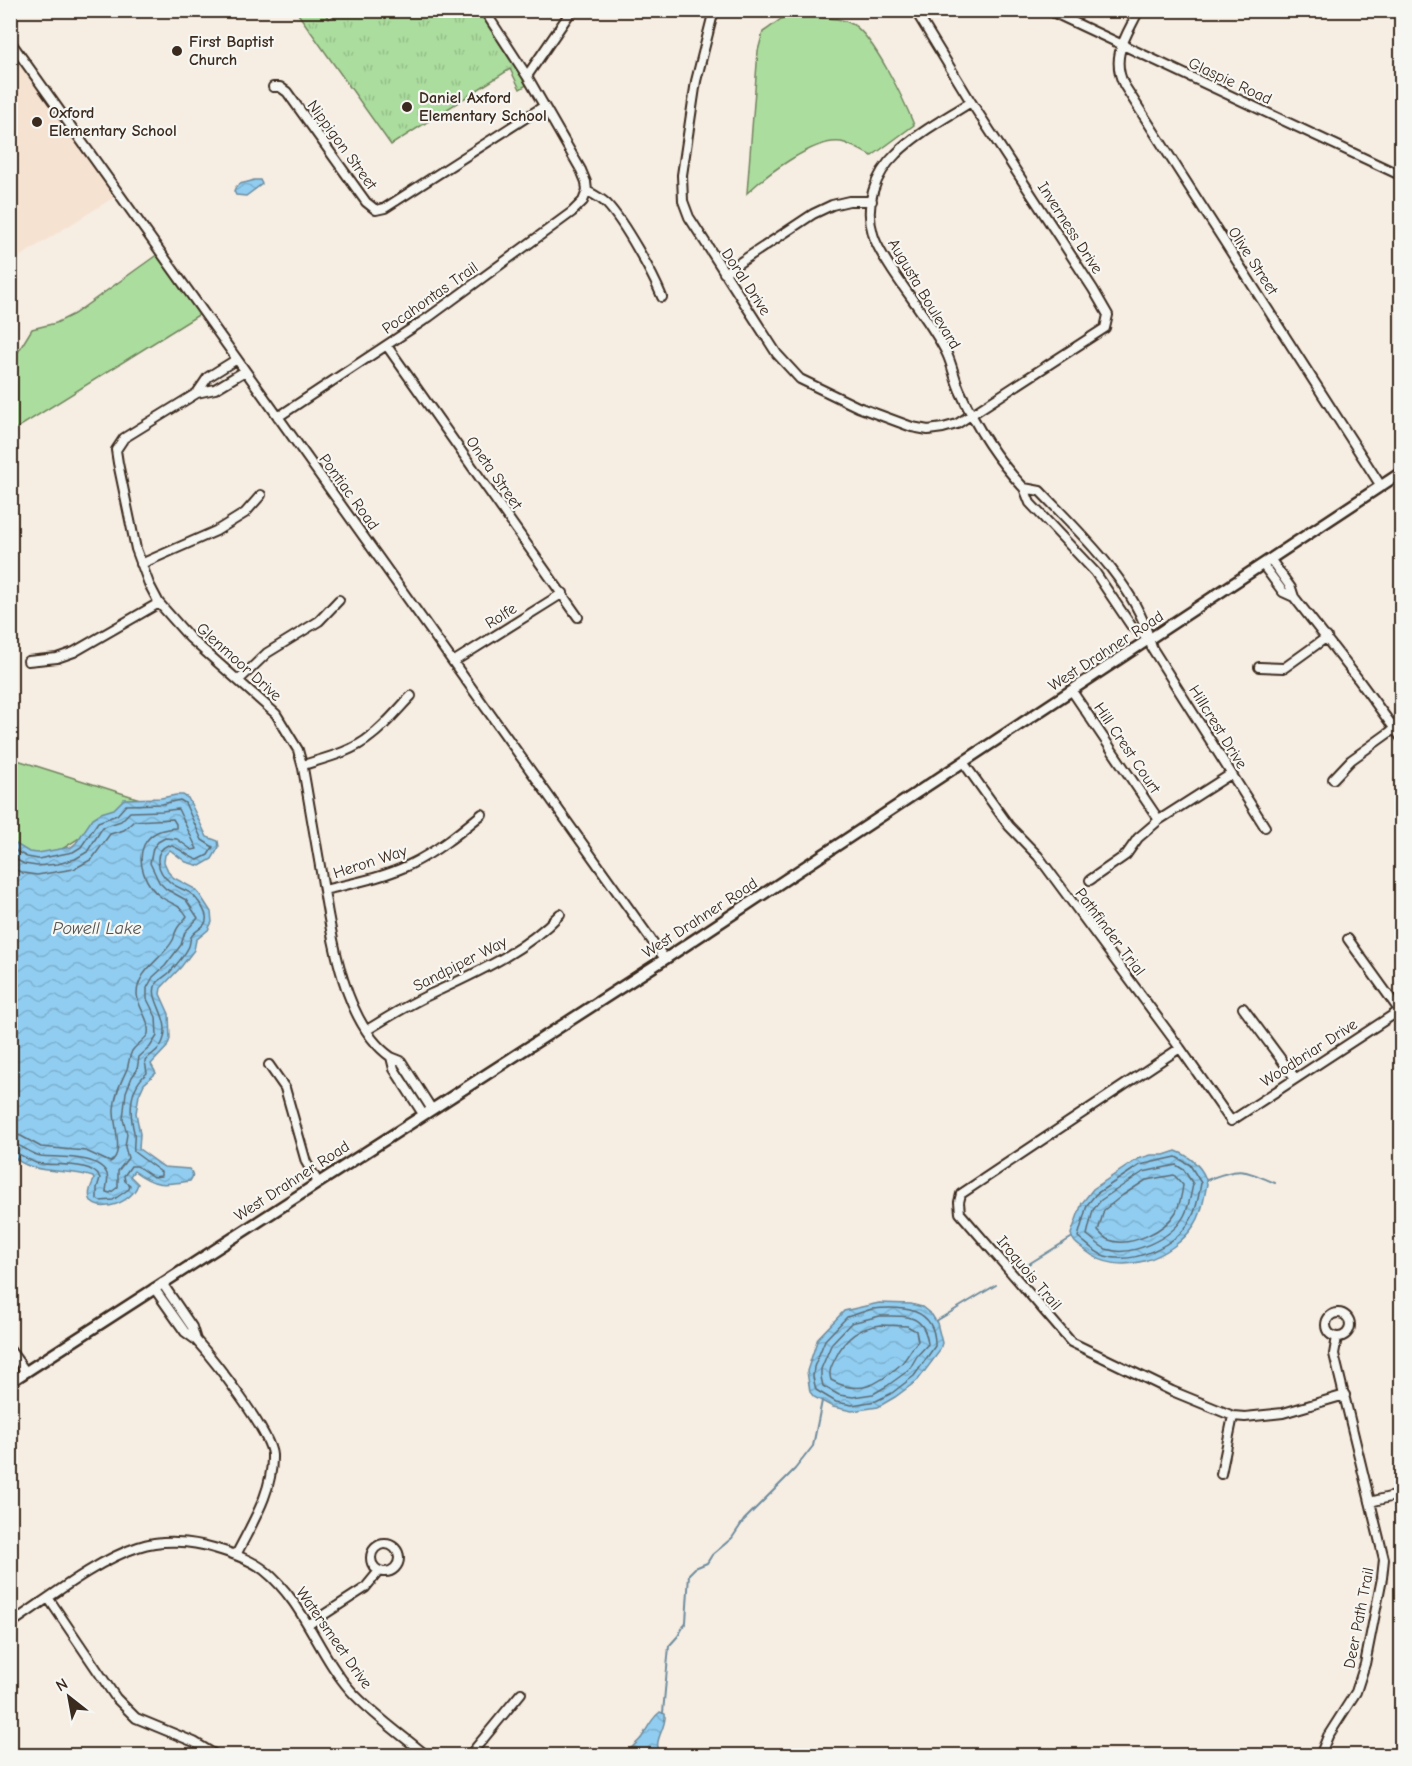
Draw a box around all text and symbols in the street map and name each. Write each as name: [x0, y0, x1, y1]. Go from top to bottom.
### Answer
place label: First Baptist Church: [189, 33, 274, 69]
marker: First Baptist Church: [170, 44, 184, 58]
street label: Glaspie Road: [1185, 54, 1275, 108]
place label: Daniel Axford Elementary School: [419, 89, 547, 125]
street label: Nippigon Street: [304, 97, 381, 194]
marker: Daniel Axford Elementary School: [400, 100, 414, 114]
place label: Oxford Elementary School: [49, 104, 177, 140]
marker: Oxford Elementary School: [30, 115, 44, 129]
street label: Inverness Drive: [1034, 179, 1106, 277]
street label: Olive Street: [1224, 224, 1282, 299]
street label: Augusta Boulevard: [884, 236, 964, 352]
street label: Doral Drive: [718, 245, 774, 319]
street label: Pocahontas Trail: [379, 258, 481, 338]
street label: Oneta Street: [462, 433, 526, 513]
street label: Pontiac Road: [315, 450, 383, 534]
street label: Rolfe: [482, 599, 520, 633]
street label: West Drahner Road: [1045, 607, 1167, 695]
street label: Glenmoor Drive: [193, 619, 285, 705]
street label: Hillcrest Drive: [1185, 682, 1251, 772]
street label: Hill Crest Court: [1090, 699, 1164, 797]
street label: Heron Way: [331, 841, 410, 882]
street label: West Drahner Road: [639, 874, 761, 962]
street label: Pathfinder Trial: [1071, 885, 1149, 979]
water label: Powell Lake: [53, 918, 142, 939]
street label: Sandpiper Way: [410, 932, 511, 995]
street label: Woodbriar Drive: [1257, 1015, 1361, 1091]
street label: West Drahner Road: [231, 1137, 353, 1225]
street label: Iroquois Trail: [993, 1232, 1065, 1314]
street label: Deer Path Trail: [1340, 1566, 1378, 1670]
street label: Watersmeet Drive: [292, 1584, 376, 1692]
north arrow: [39, 1667, 99, 1727]
text: N: [53, 1675, 71, 1695]

